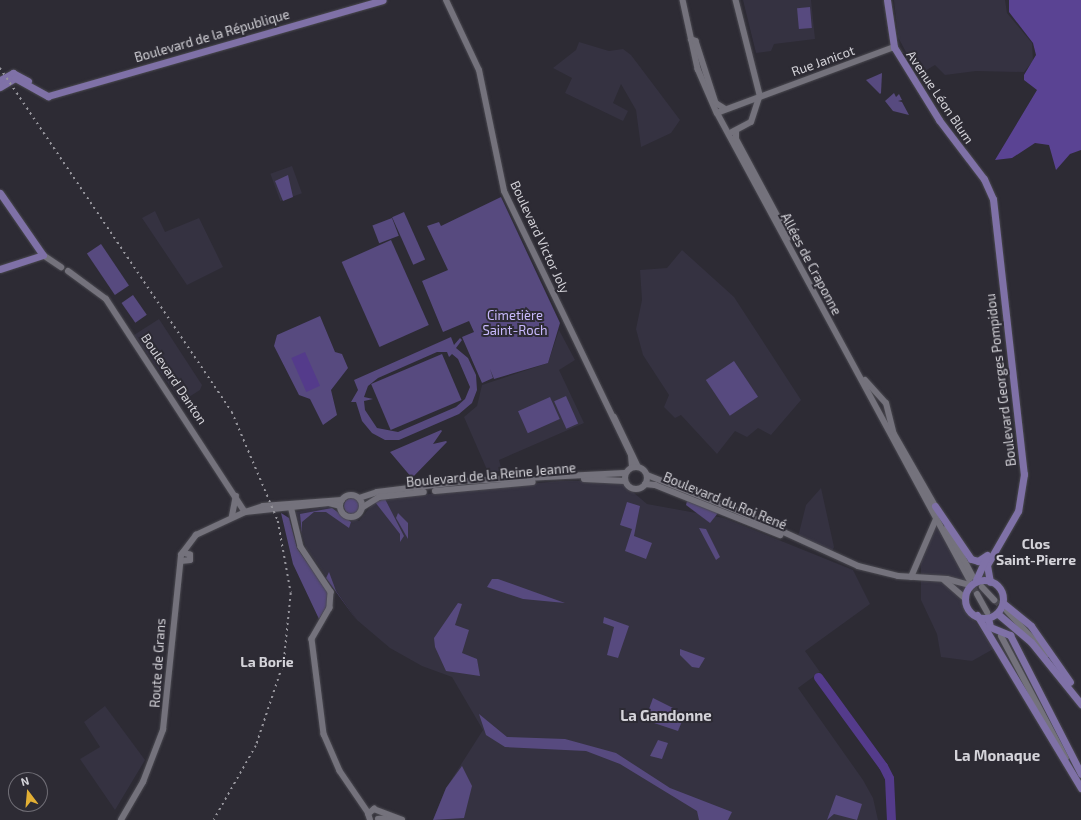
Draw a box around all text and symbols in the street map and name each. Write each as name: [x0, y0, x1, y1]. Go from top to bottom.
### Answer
street label: Boulevard de la République: [133, 6, 291, 66]
street label: Rue Janicot: [789, 42, 857, 80]
street label: Avenue Léon Blum: [903, 48, 977, 146]
street label: Boulevard Victor Joly: [507, 178, 573, 296]
street label: Allées de Craponne: [778, 210, 844, 318]
street label: Boulevard Georges Pompidou: [983, 293, 1019, 467]
park label: Cimetière Saint-Roch: [482, 308, 548, 339]
street label: Boulevard Danton: [138, 331, 210, 427]
street label: Boulevard de la Reine Jeanne: [405, 460, 577, 490]
street label: Boulevard du Roi René: [661, 469, 789, 533]
district label: Clos Saint-Pierre: [996, 536, 1076, 568]
street label: Route de Grans: [147, 618, 169, 708]
district label: La Borie: [240, 654, 294, 670]
district label: La Gandonne: [620, 707, 712, 725]
district label: La Monaque: [954, 747, 1040, 765]
north arrow: [8, 772, 48, 812]
text: N: [19, 774, 30, 788]

